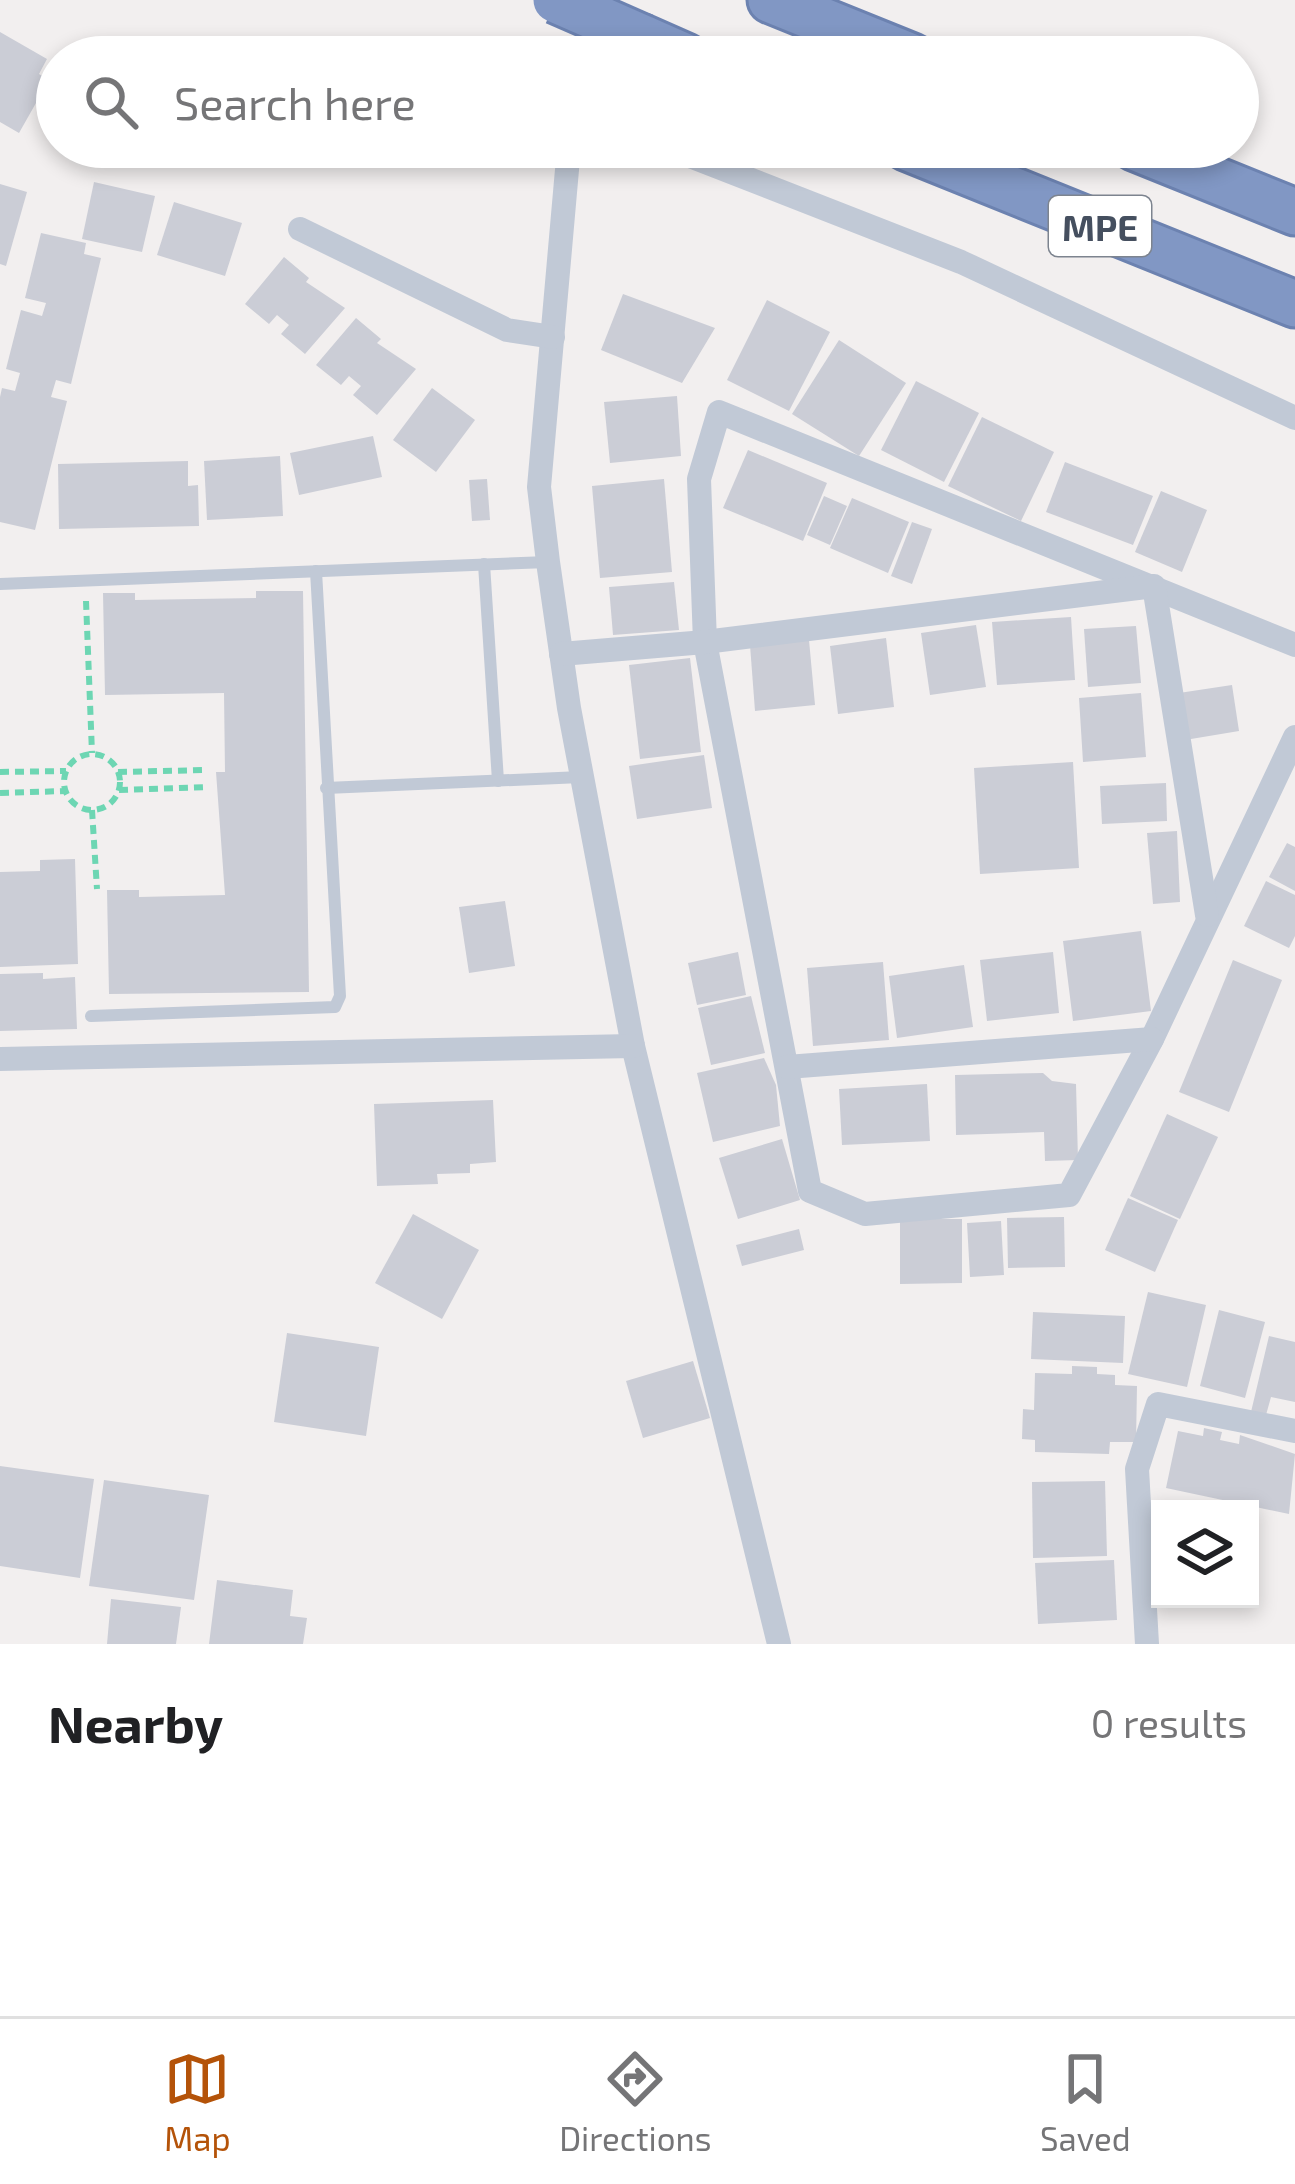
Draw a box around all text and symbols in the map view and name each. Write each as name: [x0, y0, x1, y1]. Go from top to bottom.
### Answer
search box: [36, 36, 1259, 168]
icon: search: [78, 69, 144, 135]
text: Search here: [174, 75, 416, 129]
road number: MPE: [1049, 196, 1151, 256]
map controls: [1151, 1500, 1259, 1608]
button: layers: [1151, 1500, 1259, 1608]
text: Nearby: [48, 1692, 223, 1753]
text: 0 results: [1091, 1699, 1247, 1746]
tab: Map: [164, 2046, 231, 2158]
tab: Directions: [559, 2046, 711, 2158]
tab: Saved: [1040, 2046, 1131, 2158]

